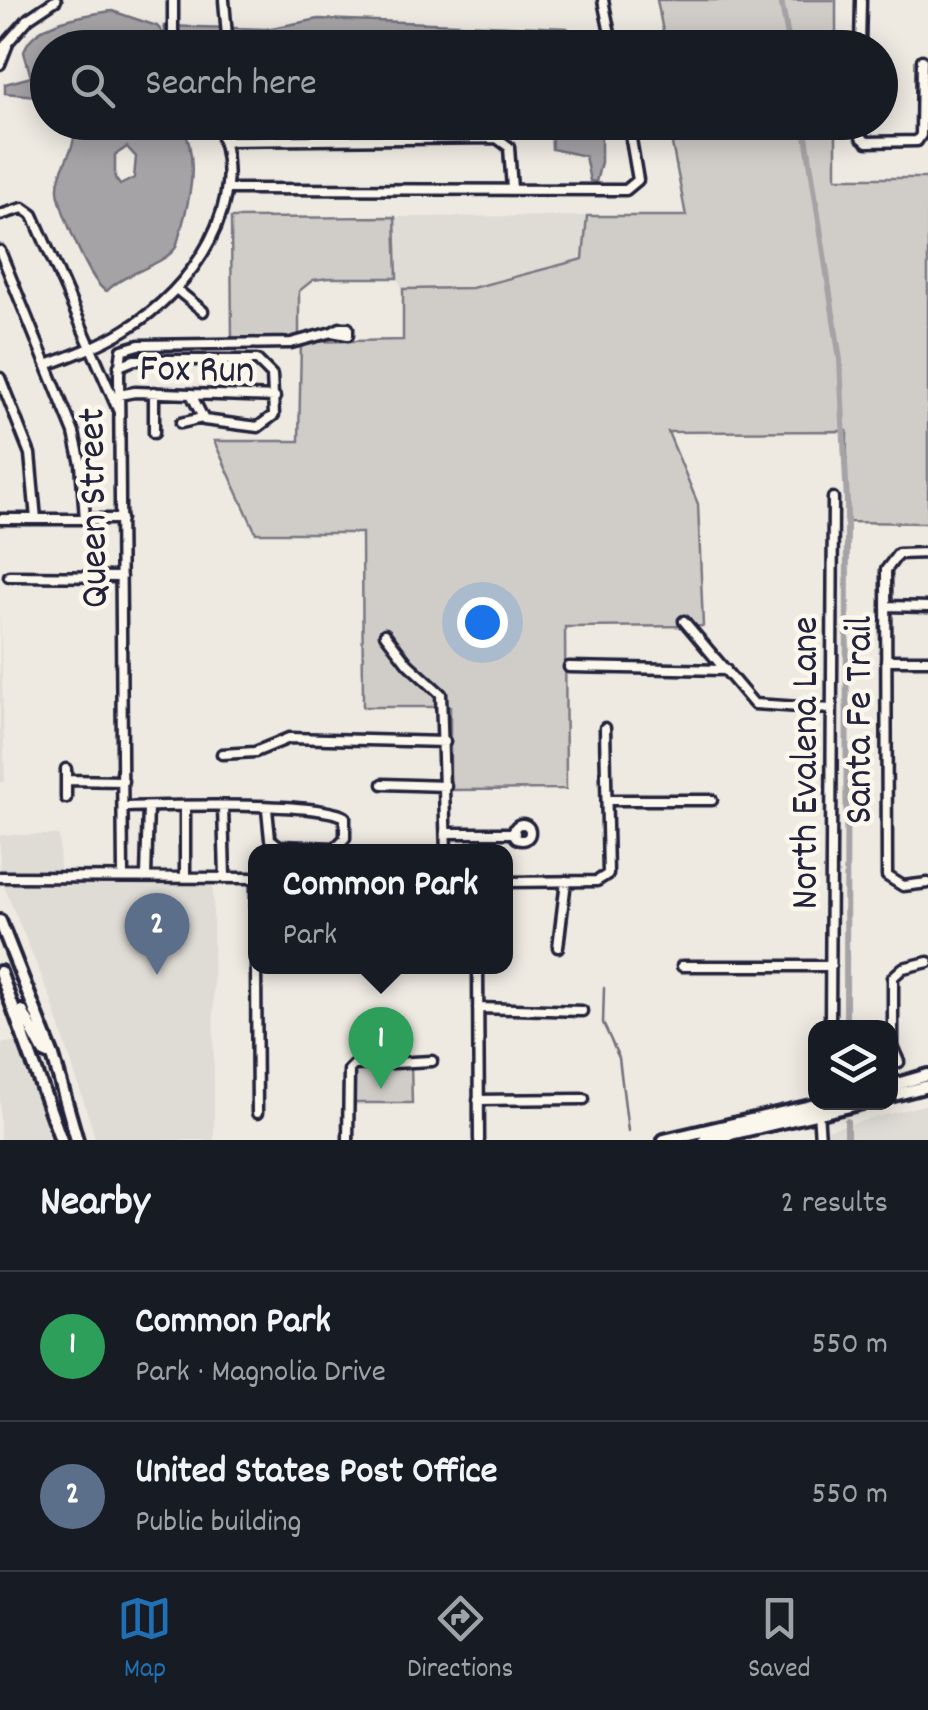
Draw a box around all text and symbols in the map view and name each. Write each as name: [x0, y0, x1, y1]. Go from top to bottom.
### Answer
search box: [30, 30, 898, 140]
icon: search: [65, 58, 120, 113]
text: Search here: [145, 58, 317, 113]
street label: Fox Run: [139, 343, 255, 402]
street label: Queen Street: [66, 407, 127, 609]
your location: [457, 597, 508, 648]
street label: Santa Fe Trail: [834, 616, 891, 824]
street label: North Evalena Lane: [780, 617, 837, 909]
popup: [248, 844, 513, 974]
text: Common Park: [283, 859, 478, 914]
pin: 2: [124, 892, 190, 975]
text: Park: [283, 914, 337, 960]
pin: 1: [348, 1006, 414, 1089]
map controls: [808, 1020, 898, 1110]
button: layers: [808, 1020, 898, 1110]
text: Nearby: [40, 1175, 150, 1235]
text: 2 results: [781, 1182, 888, 1228]
text: Common Park: [135, 1296, 331, 1351]
text: 1: [69, 1323, 76, 1369]
text: 550 m: [812, 1323, 888, 1369]
text: Park · Magnolia Drive: [135, 1351, 386, 1397]
text: United States Post Office: [135, 1446, 497, 1501]
text: 2: [66, 1473, 79, 1519]
text: 550 m: [812, 1473, 888, 1519]
text: Public building: [135, 1501, 302, 1547]
tab: Map: [117, 1591, 172, 1691]
tab: Directions: [407, 1591, 513, 1691]
tab: Saved: [748, 1591, 811, 1691]

